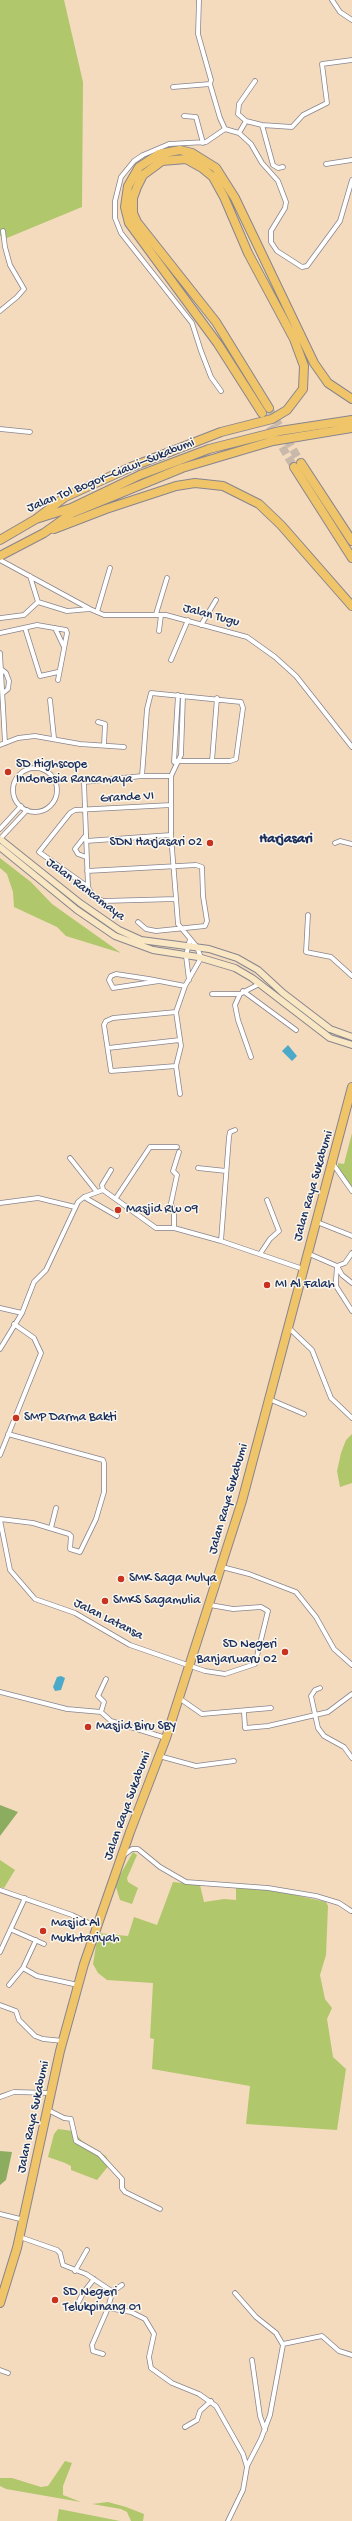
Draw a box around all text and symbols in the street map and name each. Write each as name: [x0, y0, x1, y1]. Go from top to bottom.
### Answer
street label: Jalan Tol Bogor–Ciawi–Sukabumi: [25, 435, 197, 517]
street label: Jalan Tugu: [181, 601, 241, 631]
place label: SD Highscope Indonesia Rancamaya: [16, 757, 132, 788]
marker: SD Highscope Indonesia Rancamaya: [3, 767, 13, 777]
street label: Grande VI: [100, 789, 154, 807]
district label: Harjasari: [259, 832, 313, 848]
place label: SDN Harjasari 02: [109, 835, 202, 851]
marker: SDN Harjasari 02: [205, 838, 215, 848]
street label: Jalan Rancamaya: [42, 855, 128, 925]
street label: Jalan Raya Sukabumi: [291, 1129, 337, 1243]
place label: Masjid Rw 09: [126, 1202, 198, 1218]
marker: Masjid Rw 09: [113, 1205, 123, 1215]
place label: MI Al Falah: [275, 1277, 335, 1293]
marker: MI Al Falah: [262, 1280, 272, 1290]
place label: SMP Darma Bakti: [24, 1410, 117, 1426]
marker: SMP Darma Bakti: [11, 1413, 21, 1423]
street label: Jalan Raya Sukabumi: [206, 1442, 252, 1556]
place label: SMK Saga Mulya: [129, 1571, 217, 1587]
marker: SMK Saga Mulya: [116, 1574, 126, 1584]
place label: SMKS Sagamulia: [113, 1593, 200, 1609]
street label: Jalan Latansa: [71, 1596, 145, 1644]
marker: SMKS Sagamulia: [100, 1596, 110, 1606]
place label: SD Negeri Banjarwaru 02: [197, 1637, 277, 1668]
marker: SD Negeri Banjarwaru 02: [280, 1647, 290, 1657]
place label: Masjid Biru SBY: [96, 1719, 176, 1735]
marker: Masjid Biru SBY: [83, 1722, 93, 1732]
street label: Jalan Raya Sukabumi: [101, 1750, 155, 1862]
place label: Masjid Al Mukhtariyah: [51, 1916, 119, 1947]
marker: Masjid Al Mukhtariyah: [38, 1926, 48, 1936]
street label: Jalan Raya Sukabumi: [14, 2059, 54, 2175]
place label: SD Negeri Telukpinang 01: [63, 2285, 141, 2316]
marker: SD Negeri Telukpinang 01: [50, 2295, 60, 2305]

